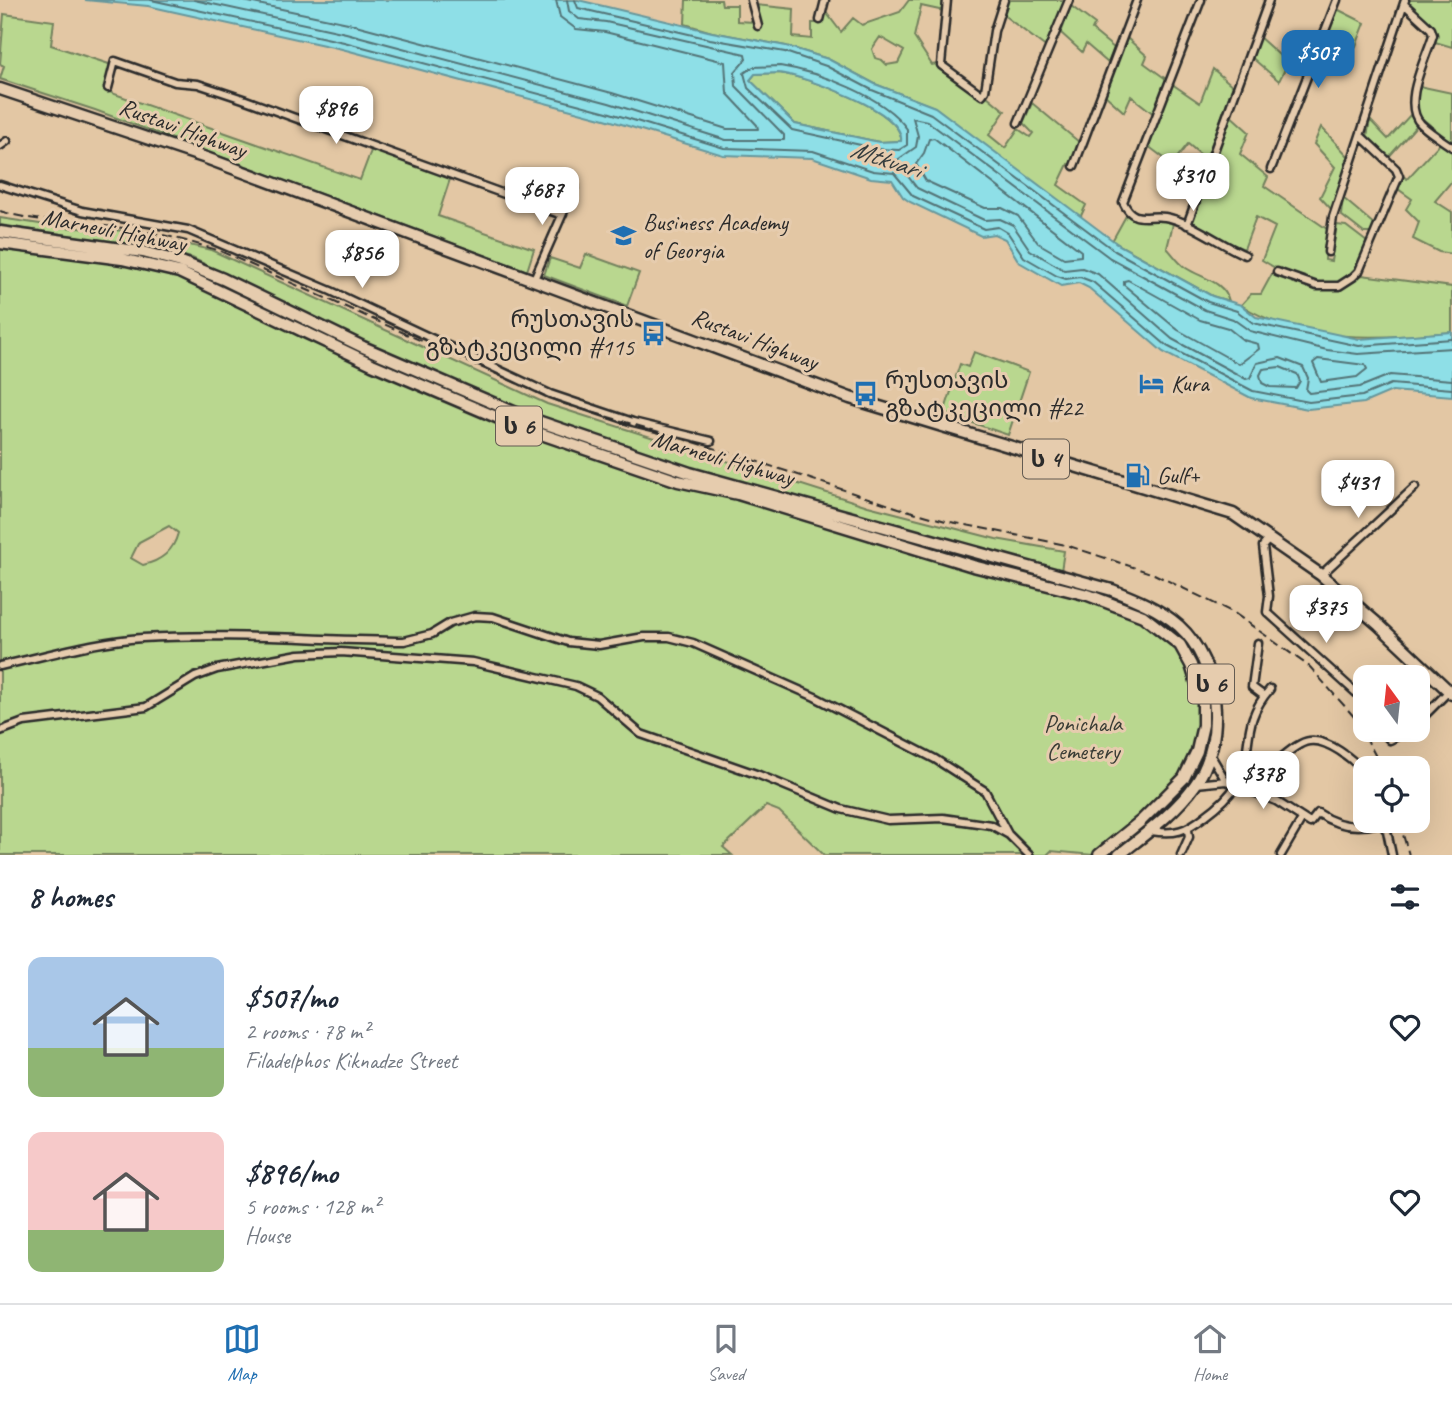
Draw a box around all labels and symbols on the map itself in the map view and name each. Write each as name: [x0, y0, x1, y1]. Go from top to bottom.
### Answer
pin: $507: [1277, 31, 1359, 90]
pin: $896: [295, 86, 377, 146]
street label: Rustavi Highway: [115, 91, 252, 165]
water label: Mtkvari: [847, 132, 931, 188]
pin: $310: [1152, 154, 1234, 213]
pin: $687: [501, 168, 583, 227]
street label: Marneuli Highway: [39, 201, 190, 259]
place label: Business Academy of Georgia: [643, 207, 789, 265]
school or university icon: Business Academy of Georgia: [609, 222, 637, 250]
pin: $856: [321, 230, 403, 290]
street label: Rustavi Highway: [688, 301, 824, 377]
place label: რუსთავის გზატკეცილი #115: [426, 304, 635, 362]
bus stop icon: რუსთავის გზატკეცილი #115: [640, 319, 668, 347]
place label: რუსთავის გზატკეცილი #22: [885, 365, 1085, 423]
place label: Kura: [1171, 368, 1210, 398]
hotel icon: Kura: [1137, 369, 1165, 397]
bus stop icon: რუსთავის გზატკეცილი #22: [851, 380, 879, 408]
road number: ს 6: [496, 406, 542, 446]
street label: Marneuli Highway: [649, 423, 799, 493]
road number: ს 4: [1023, 440, 1069, 478]
place label: Gulf+: [1157, 460, 1201, 490]
fuel station icon: Gulf+: [1123, 461, 1151, 489]
pin: $431: [1317, 461, 1399, 520]
pin: $375: [1285, 586, 1367, 645]
road number: ს 6: [1188, 664, 1234, 704]
north arrow: [1353, 665, 1430, 742]
park label: Ponichala Cemetery: [1044, 708, 1123, 766]
pin: $378: [1222, 752, 1304, 811]

